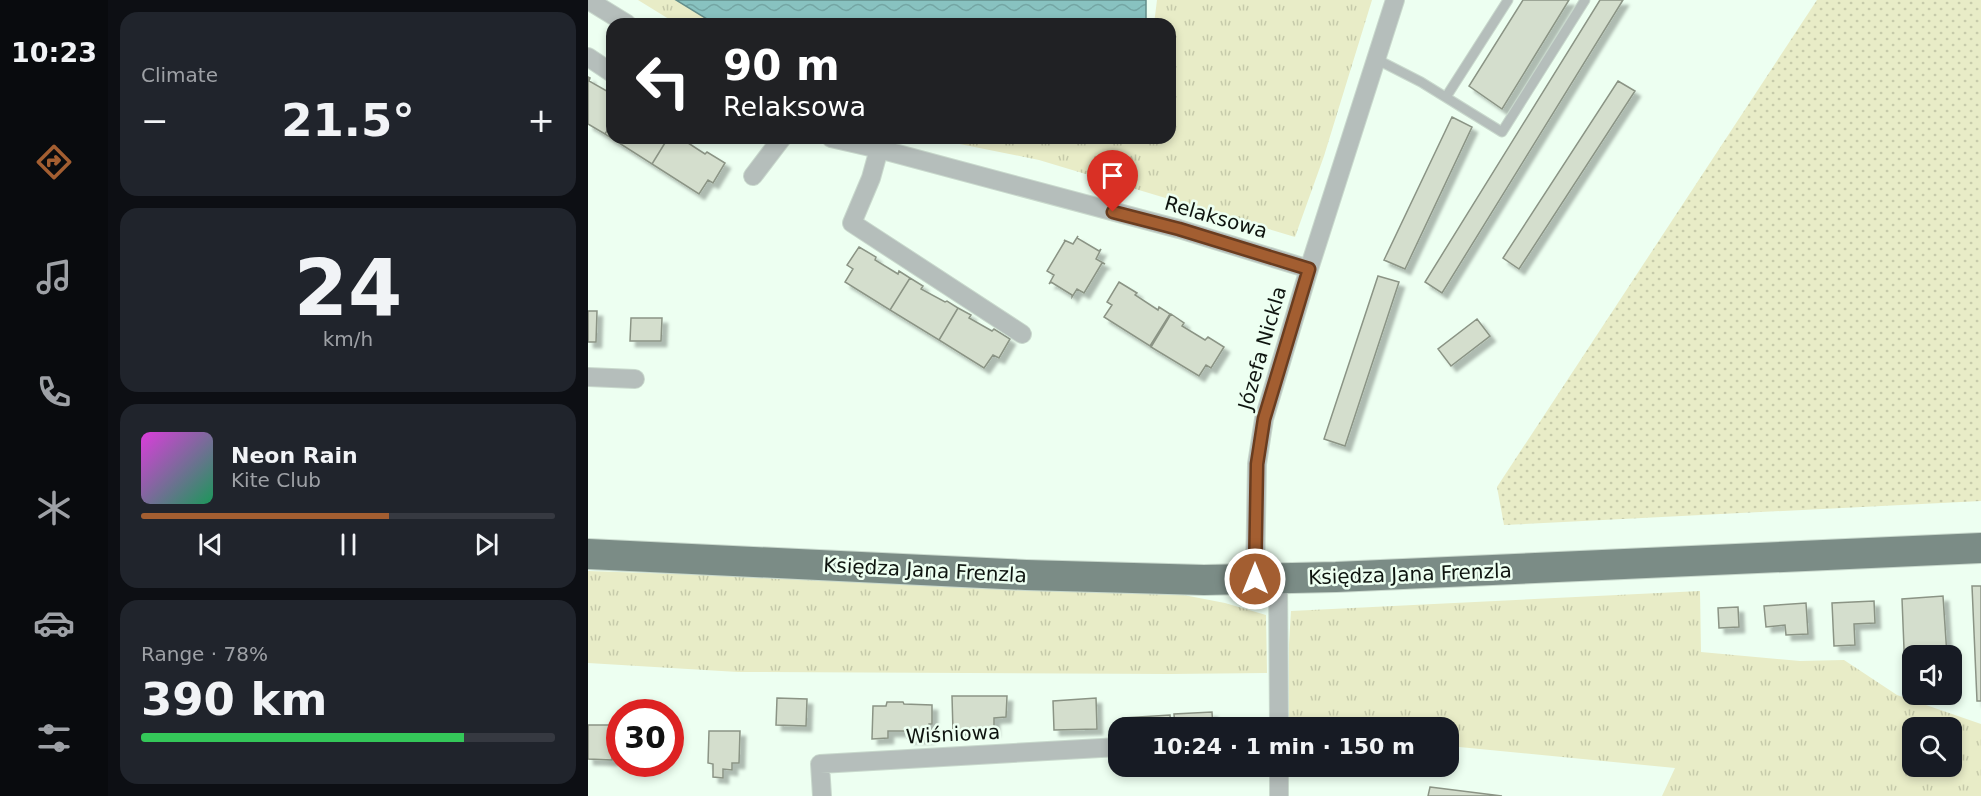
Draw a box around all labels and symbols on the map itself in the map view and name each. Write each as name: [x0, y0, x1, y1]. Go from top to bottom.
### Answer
pin: [1087, 150, 1138, 212]
street label: Relaksowa: [1162, 191, 1270, 243]
street label: Józefa Nickla: [1232, 283, 1291, 415]
position arrow: [1223, 547, 1287, 611]
street label: Księdza Jana Frenzla: [823, 553, 1027, 587]
street label: Księdza Jana Frenzla: [1308, 558, 1512, 590]
speed limit sign: 30: [606, 699, 684, 777]
street label: Wiśniowa: [905, 720, 1001, 748]

